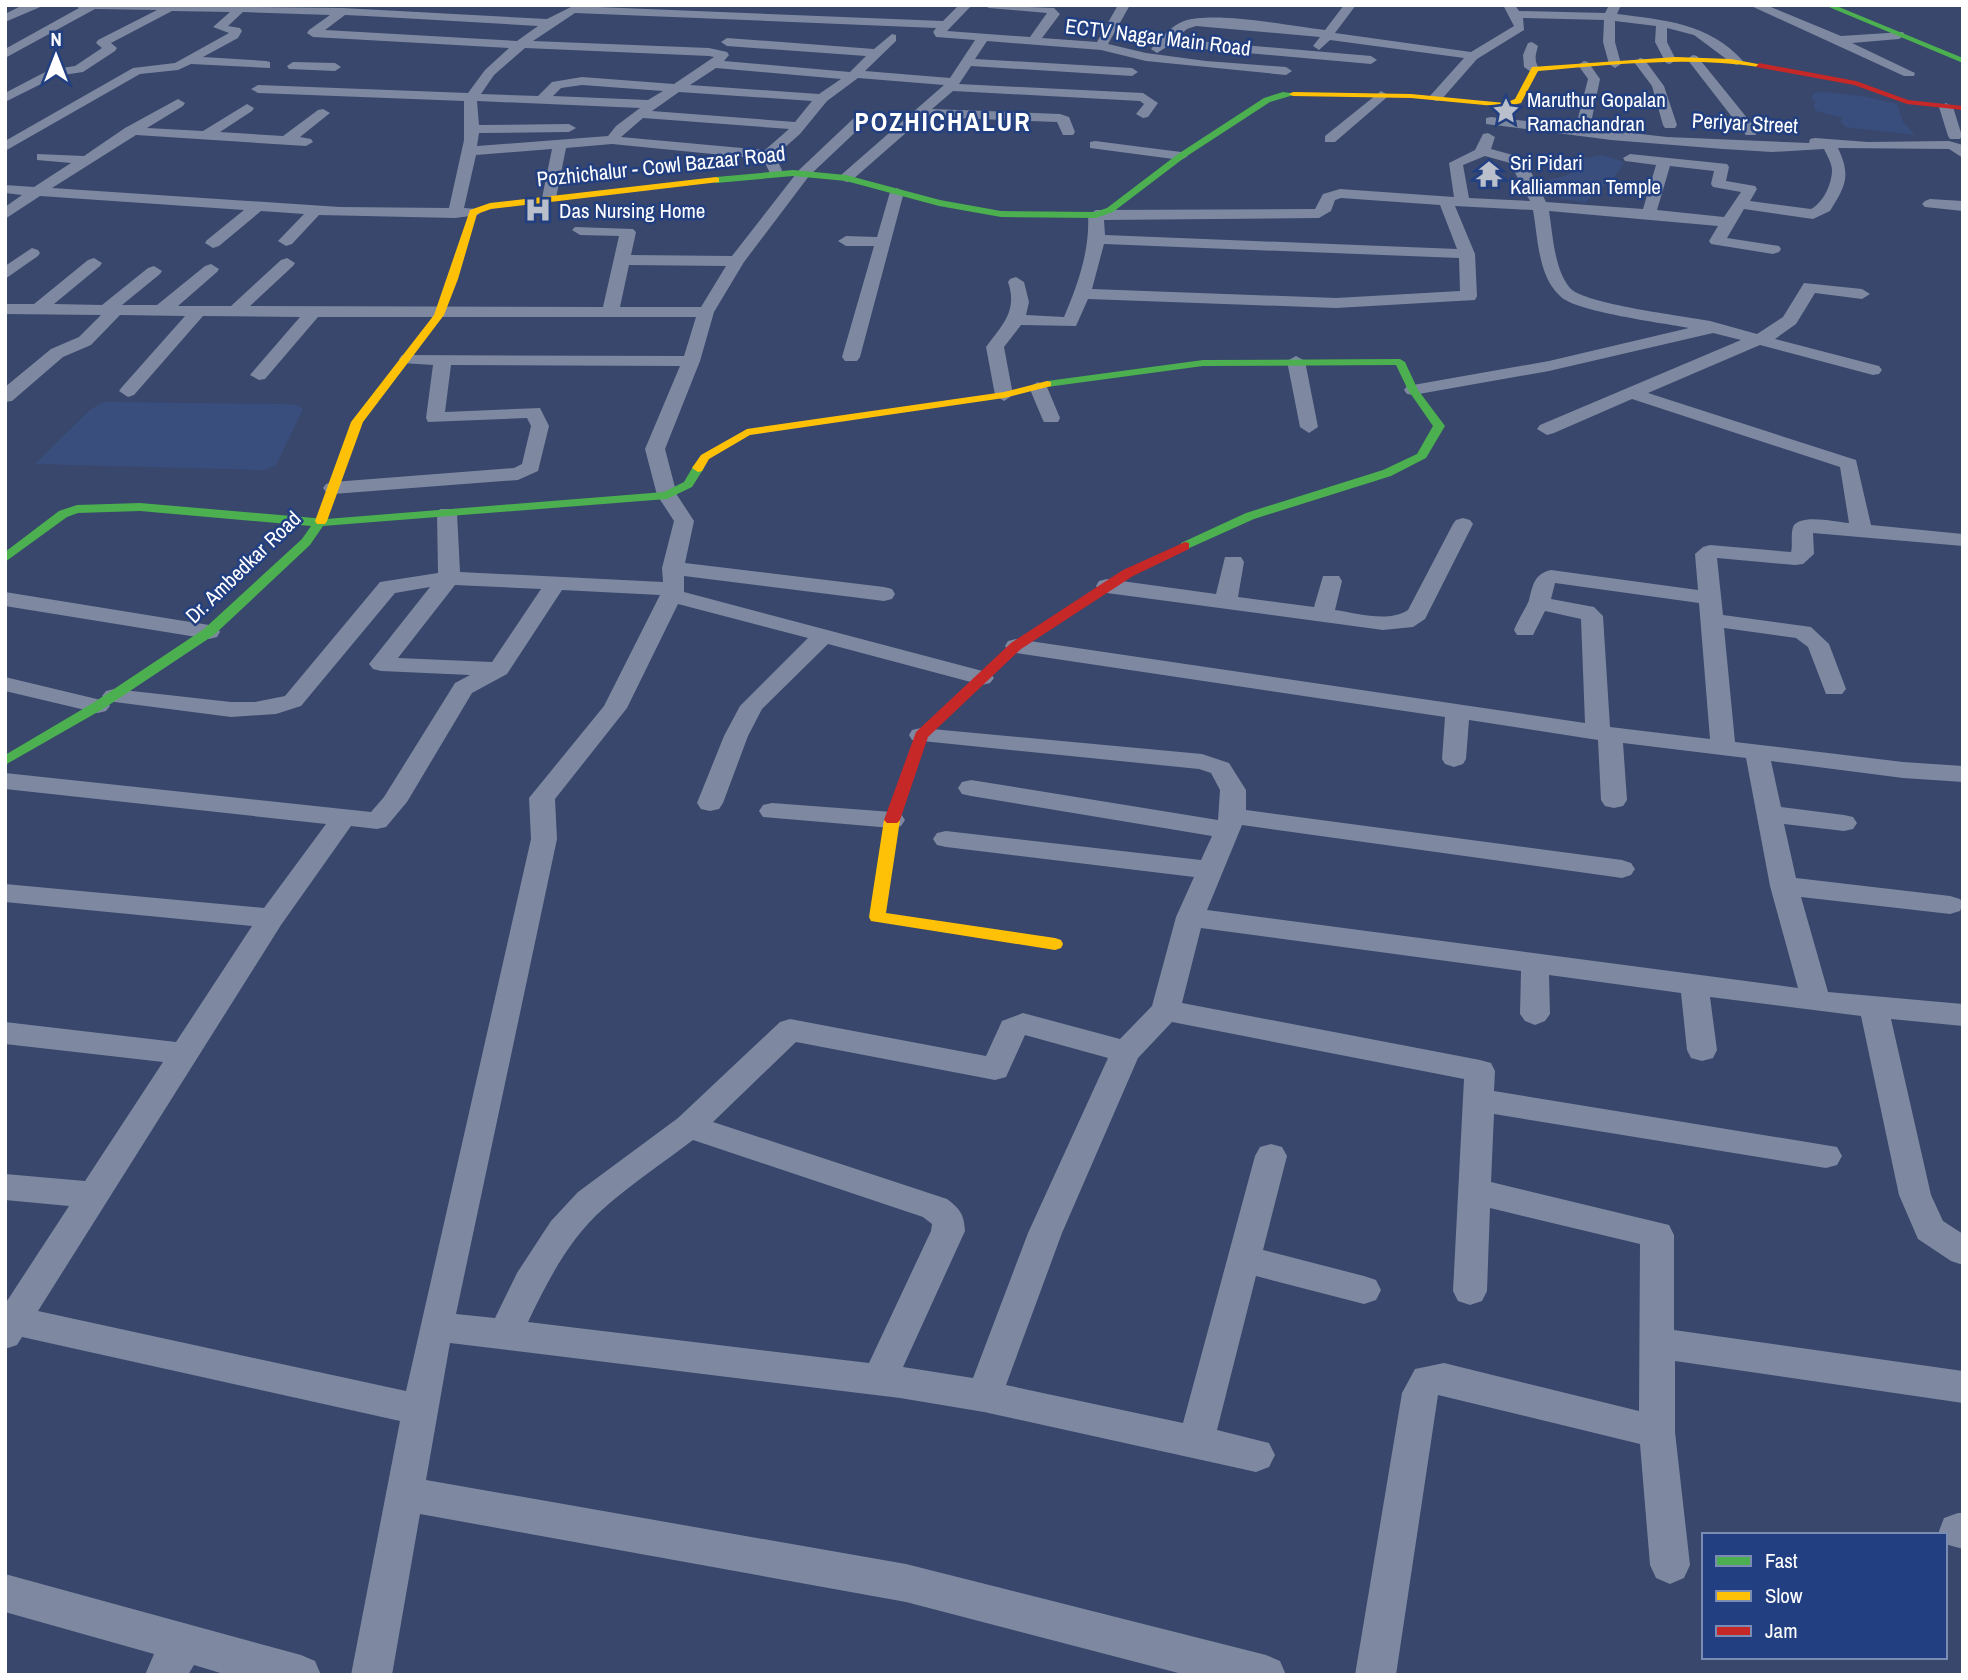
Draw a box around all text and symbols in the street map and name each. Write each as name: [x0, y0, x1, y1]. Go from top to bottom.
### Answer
street label: ECTV Nagar Main Road: [1064, 11, 1252, 63]
north arrow: [21, 21, 91, 91]
text: N: [50, 26, 62, 52]
place label: Maruthur Gopalan Ramachandran: [1527, 85, 1666, 138]
place icon: Maruthur Gopalan Ramachandran: [1491, 96, 1521, 126]
district label: POZHICHALUR: [854, 104, 1032, 139]
street label: Periyar Street: [1691, 106, 1799, 140]
street label: Pozhichalur - Cowl Bazaar Road: [535, 139, 787, 193]
place label: Sri Pidari Kalliamman Temple: [1510, 148, 1661, 201]
temple icon: Sri Pidari Kalliamman Temple: [1474, 159, 1504, 189]
hospital icon: Das Nursing Home: [523, 195, 553, 225]
place label: Das Nursing Home: [559, 196, 705, 225]
street label: Dr. Ambedkar Road: [179, 504, 307, 630]
legend: [1702, 1533, 1947, 1659]
text: Fast: [1765, 1546, 1798, 1575]
text: Slow: [1765, 1581, 1803, 1610]
text: Jam: [1765, 1616, 1798, 1645]

